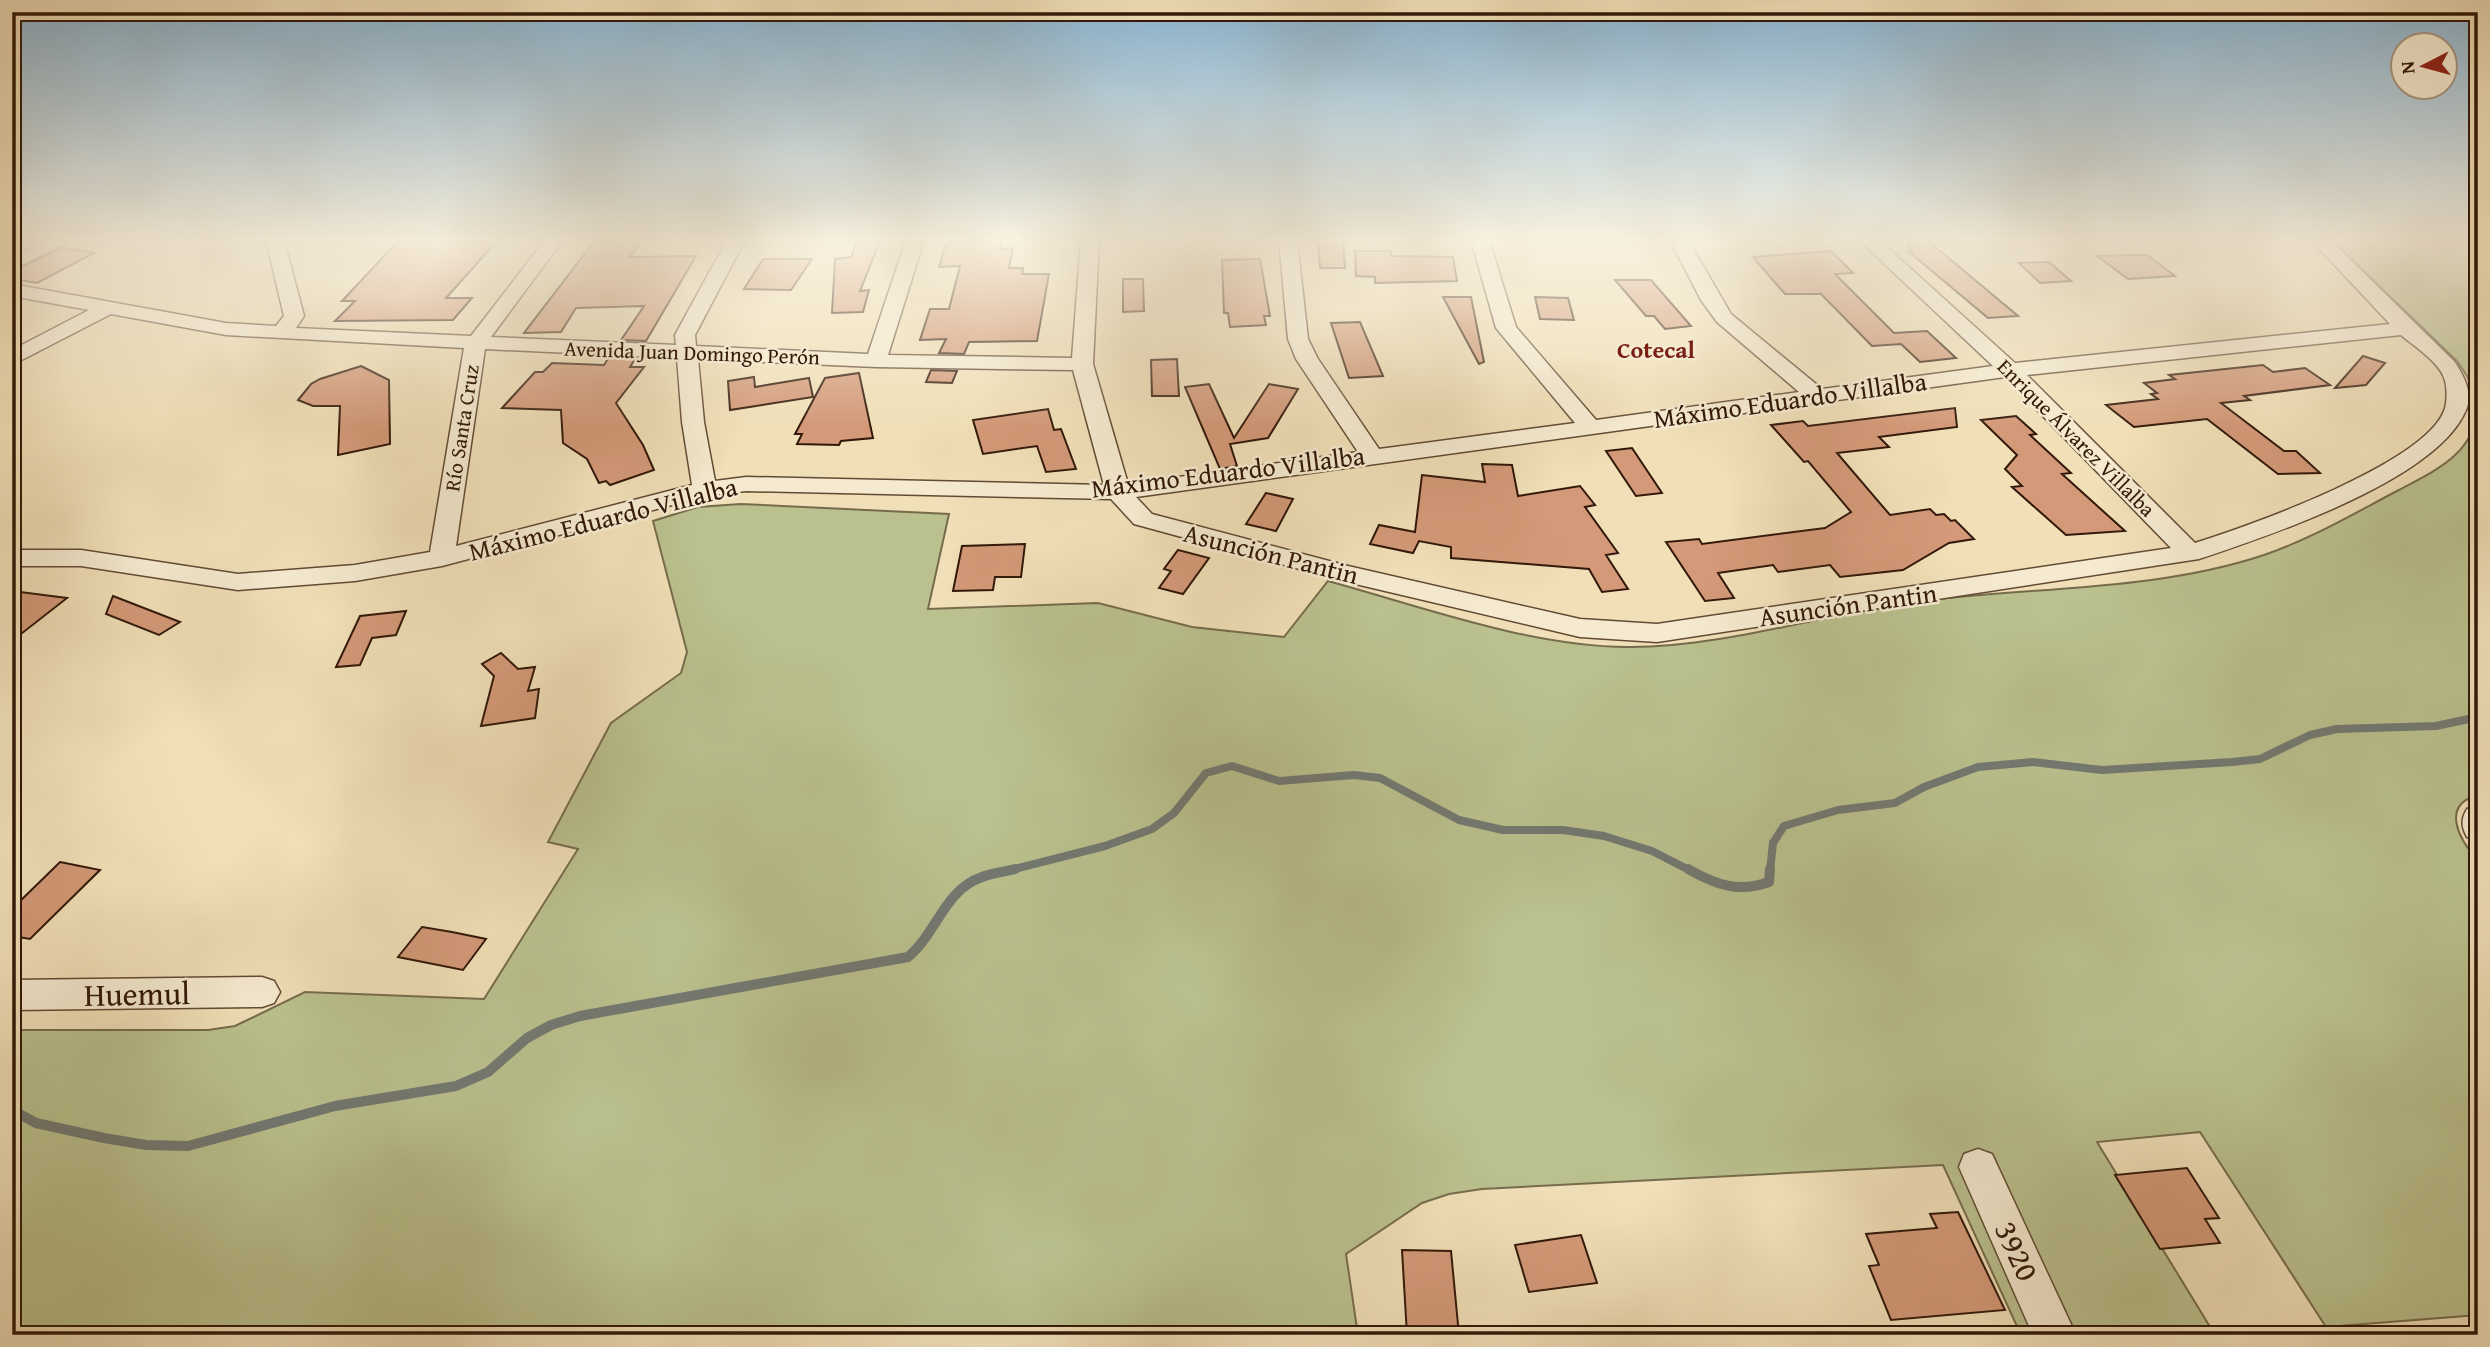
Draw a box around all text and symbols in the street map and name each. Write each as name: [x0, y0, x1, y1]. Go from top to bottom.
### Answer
north arrow: [2388, 32, 2458, 102]
text: N: [2392, 60, 2422, 76]
district label: Cotecal: [1617, 332, 1696, 367]
street label: Avenida Juan Domingo Perón: [564, 333, 821, 372]
street label: Enrique Álvarez Villalba: [1990, 352, 2162, 524]
street label: Máximo Eduardo Villalba: [1651, 361, 1930, 438]
street label: Río Santa Cruz: [436, 362, 487, 494]
street label: Máximo Eduardo Villalba: [1089, 435, 1368, 508]
street label: Máximo Eduardo Villalba: [465, 466, 742, 571]
street label: Asunción Pantin: [1180, 513, 1363, 594]
street label: Asunción Pantin: [1757, 573, 1940, 636]
street label: Huemul: [84, 969, 190, 1018]
street label: 3920: [1983, 1213, 2052, 1289]

